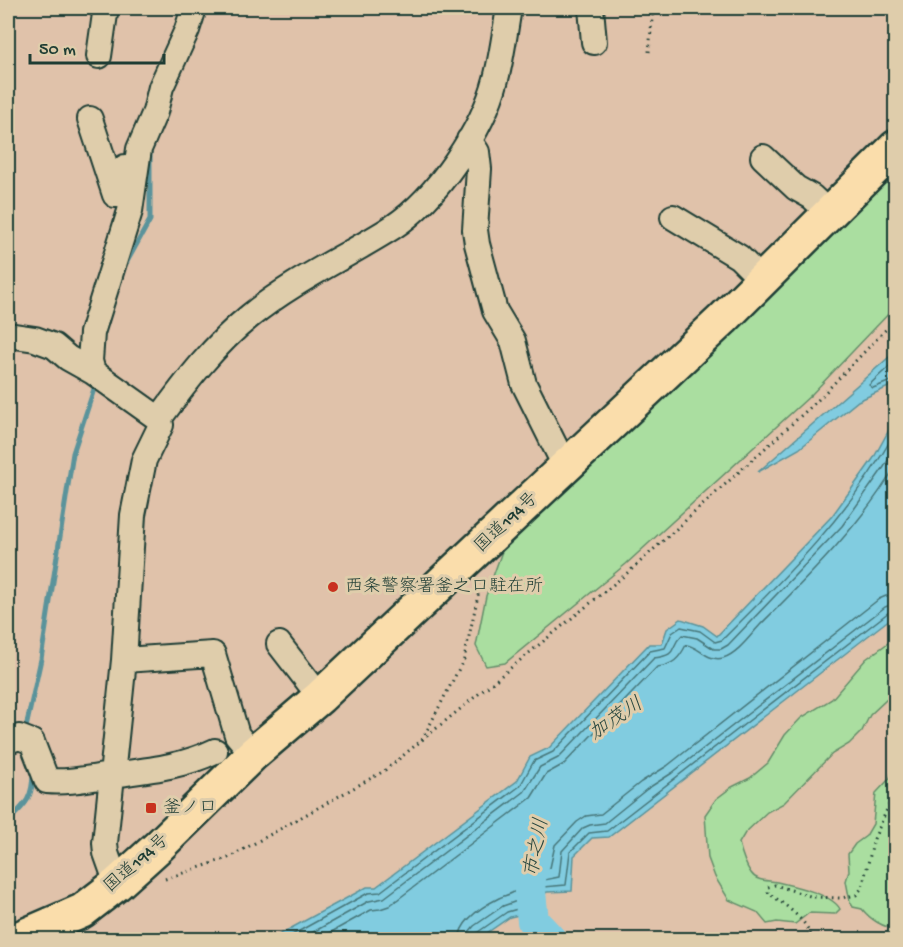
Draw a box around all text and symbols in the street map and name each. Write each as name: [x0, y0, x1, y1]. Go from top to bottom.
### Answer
scale bar: [30, 27, 164, 65]
text: 50 m: [39, 40, 76, 61]
street label: 国道194号: [470, 488, 543, 558]
place label: 西条警察署釜之口駐在所: [345, 576, 543, 598]
marker: 西条警察署釜之口駐在所: [326, 580, 340, 594]
water label: 加茂川: [585, 692, 648, 746]
place label: 釜ノ口: [163, 798, 217, 819]
marker: 釜ノ口: [144, 801, 158, 815]
water label: 市之川: [520, 816, 555, 880]
street label: 国道194号: [100, 829, 174, 898]

